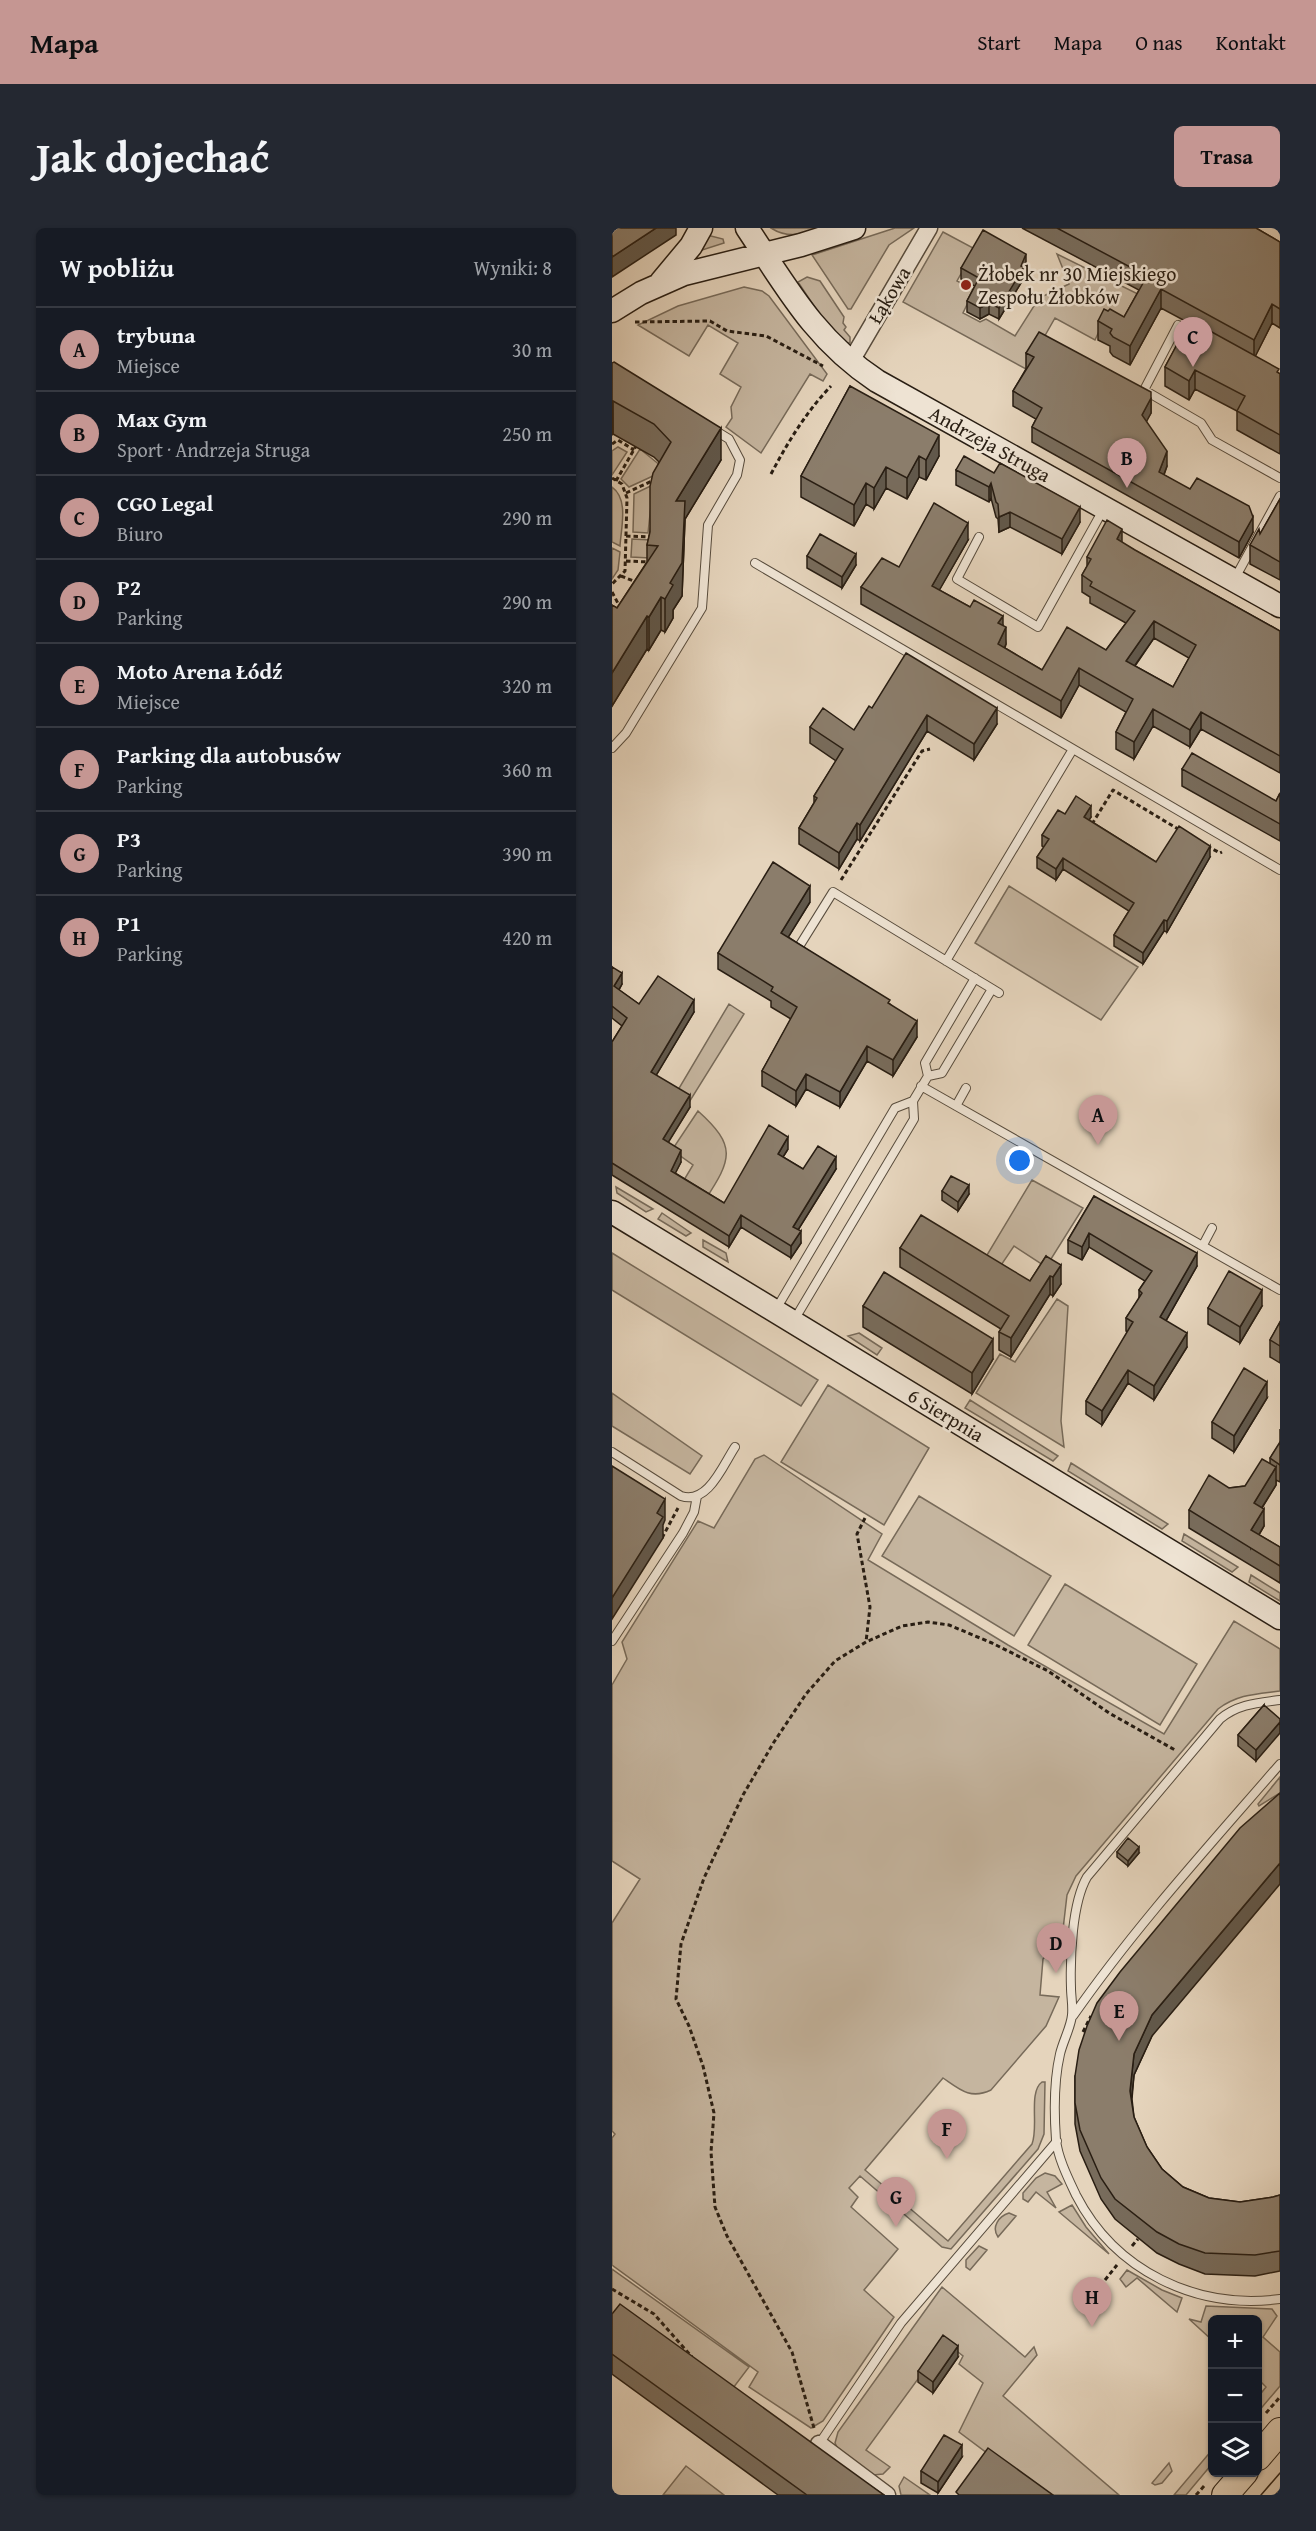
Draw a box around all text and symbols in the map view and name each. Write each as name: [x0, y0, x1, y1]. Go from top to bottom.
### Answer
text: Mapa: [30, 22, 99, 63]
text: Start: [977, 27, 1021, 58]
text: Mapa: [1054, 27, 1102, 58]
text: O nas: [1135, 27, 1183, 58]
text: Kontakt: [1216, 27, 1286, 58]
text: Jak dojechać: [36, 126, 269, 187]
button: Trasa: [1174, 126, 1280, 187]
text: W pobliżu: [60, 248, 174, 287]
text: Wyniki: 8: [474, 253, 552, 282]
place label: Żłobek nr 30 Miejskiego Zespołu Żłobków: [978, 259, 1177, 311]
street label: Łąkowa: [860, 260, 917, 329]
marker: Żłobek nr 30 Miejskiego Zespołu Żłobków: [959, 278, 973, 292]
pin: C: [1174, 318, 1212, 367]
text: trybuna: [117, 319, 196, 351]
text: A: [73, 335, 86, 364]
text: 30 m: [512, 335, 552, 364]
text: Miejsce: [117, 351, 180, 380]
street label: Andrzeja Struga: [924, 398, 1057, 489]
text: Max Gym: [117, 403, 207, 435]
text: B: [73, 419, 86, 448]
text: 250 m: [502, 419, 552, 448]
text: Sport · Andrzeja Struga: [117, 435, 310, 464]
pin: B: [1108, 438, 1146, 488]
text: CGO Legal: [117, 487, 213, 519]
text: C: [74, 503, 85, 532]
text: 290 m: [502, 503, 552, 532]
text: Biuro: [117, 519, 163, 548]
text: P2: [117, 571, 141, 603]
text: D: [73, 587, 86, 616]
text: 290 m: [502, 587, 552, 616]
text: Parking: [117, 603, 182, 632]
text: Moto Arena Łódź: [117, 655, 283, 687]
text: E: [74, 671, 85, 700]
text: 320 m: [502, 671, 552, 700]
text: Miejsce: [117, 687, 180, 716]
text: Parking dla autobusów: [117, 739, 341, 771]
text: F: [74, 755, 85, 784]
text: 360 m: [502, 755, 552, 784]
text: Parking: [117, 771, 182, 800]
text: P3: [117, 823, 141, 855]
text: G: [73, 839, 86, 868]
text: 390 m: [502, 839, 552, 868]
text: Parking: [117, 855, 182, 884]
text: P1: [117, 907, 141, 939]
text: H: [73, 923, 86, 952]
text: 420 m: [502, 923, 552, 952]
text: Parking: [117, 939, 182, 968]
pin: A: [1078, 1096, 1118, 1145]
your location: [1005, 1146, 1034, 1175]
street label: 6 Sierpnia: [903, 1380, 990, 1449]
pin: D: [1036, 1924, 1076, 1973]
pin: E: [1100, 1992, 1138, 2041]
pin: F: [928, 2110, 966, 2159]
pin: G: [876, 2178, 916, 2227]
pin: H: [1072, 2278, 1112, 2327]
map controls: [1208, 2315, 1262, 2477]
button: +: [1208, 2315, 1262, 2369]
button: −: [1208, 2369, 1262, 2423]
button: layers: [1208, 2423, 1262, 2477]

